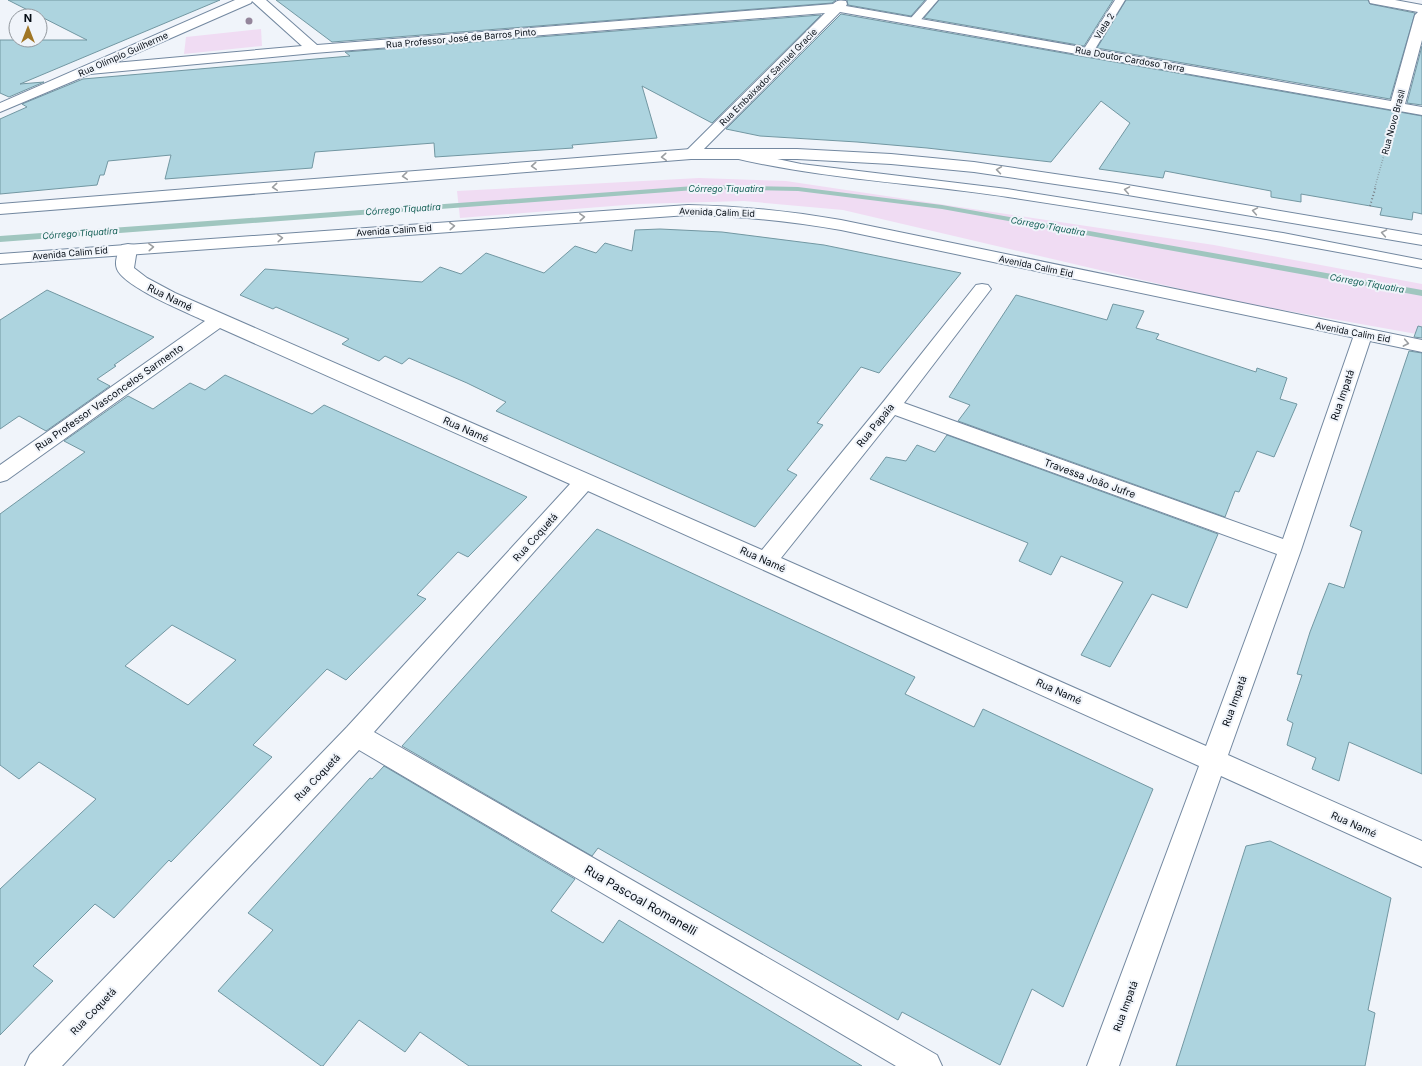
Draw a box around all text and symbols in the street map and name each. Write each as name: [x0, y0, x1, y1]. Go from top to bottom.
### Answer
north arrow: [8, 8, 48, 48]
text: N: [24, 11, 32, 25]
street label: Viela 2: [1092, 11, 1116, 41]
street label: Rua Professor José de Barros Pinto: [386, 26, 536, 50]
street label: Rua Embaixador Samuel Gracie: [717, 26, 819, 128]
street label: Rua Olímpio Guilherme: [76, 29, 170, 79]
street label: Rua Doutor Cardoso Terra: [1074, 44, 1186, 74]
street label: Rua Novo Brasil: [1379, 88, 1407, 156]
one-way arrow: [661, 152, 667, 161]
one-way arrow: [531, 162, 537, 171]
one-way arrow: [996, 166, 1002, 175]
one-way arrow: [402, 172, 408, 181]
one-way arrow: [272, 182, 278, 191]
water label: Córrego Tiquatira: [688, 183, 764, 194]
one-way arrow: [1124, 186, 1130, 194]
water label: Córrego Tiquatira: [365, 201, 442, 217]
street label: Avenida Calim Eid: [679, 205, 755, 219]
one-way arrow: [1252, 207, 1259, 216]
one-way arrow: [578, 213, 585, 222]
water label: Córrego Tiquatira: [1010, 214, 1087, 238]
street label: Avenida Calim Eid: [356, 222, 432, 238]
one-way arrow: [449, 222, 455, 231]
water label: Córrego Tiquatira: [42, 225, 119, 241]
one-way arrow: [1380, 229, 1387, 238]
one-way arrow: [277, 234, 283, 243]
one-way arrow: [148, 243, 154, 252]
street label: Avenida Calim Eid: [32, 244, 108, 262]
street label: Avenida Calim Eid: [998, 253, 1074, 279]
water label: Córrego Tiquatira: [1329, 271, 1406, 295]
street label: Rua Namé: [146, 281, 195, 313]
street label: Avenida Calim Eid: [1315, 319, 1391, 345]
one-way arrow: [1403, 338, 1409, 346]
street label: Rua Professor Vasconcelos Sarmento: [33, 341, 185, 453]
street label: Rua Impatá: [1328, 368, 1356, 422]
street label: Rua Papaia: [854, 401, 896, 449]
street label: Rua Namé: [441, 414, 491, 444]
street label: Travessa João Jufre: [1043, 456, 1137, 500]
street label: Rua Coquetá: [510, 510, 560, 564]
street label: Rua Namé: [738, 544, 788, 574]
street label: Rua Impatá: [1219, 674, 1249, 728]
street label: Rua Namé: [1034, 676, 1084, 706]
street label: Rua Coquetá: [292, 751, 342, 803]
street label: Rua Namé: [1329, 809, 1379, 839]
street label: Rua Pascoal Romanelli: [582, 862, 700, 938]
street label: Rua Impatá: [1110, 979, 1140, 1033]
street label: Rua Coquetá: [68, 985, 118, 1037]

